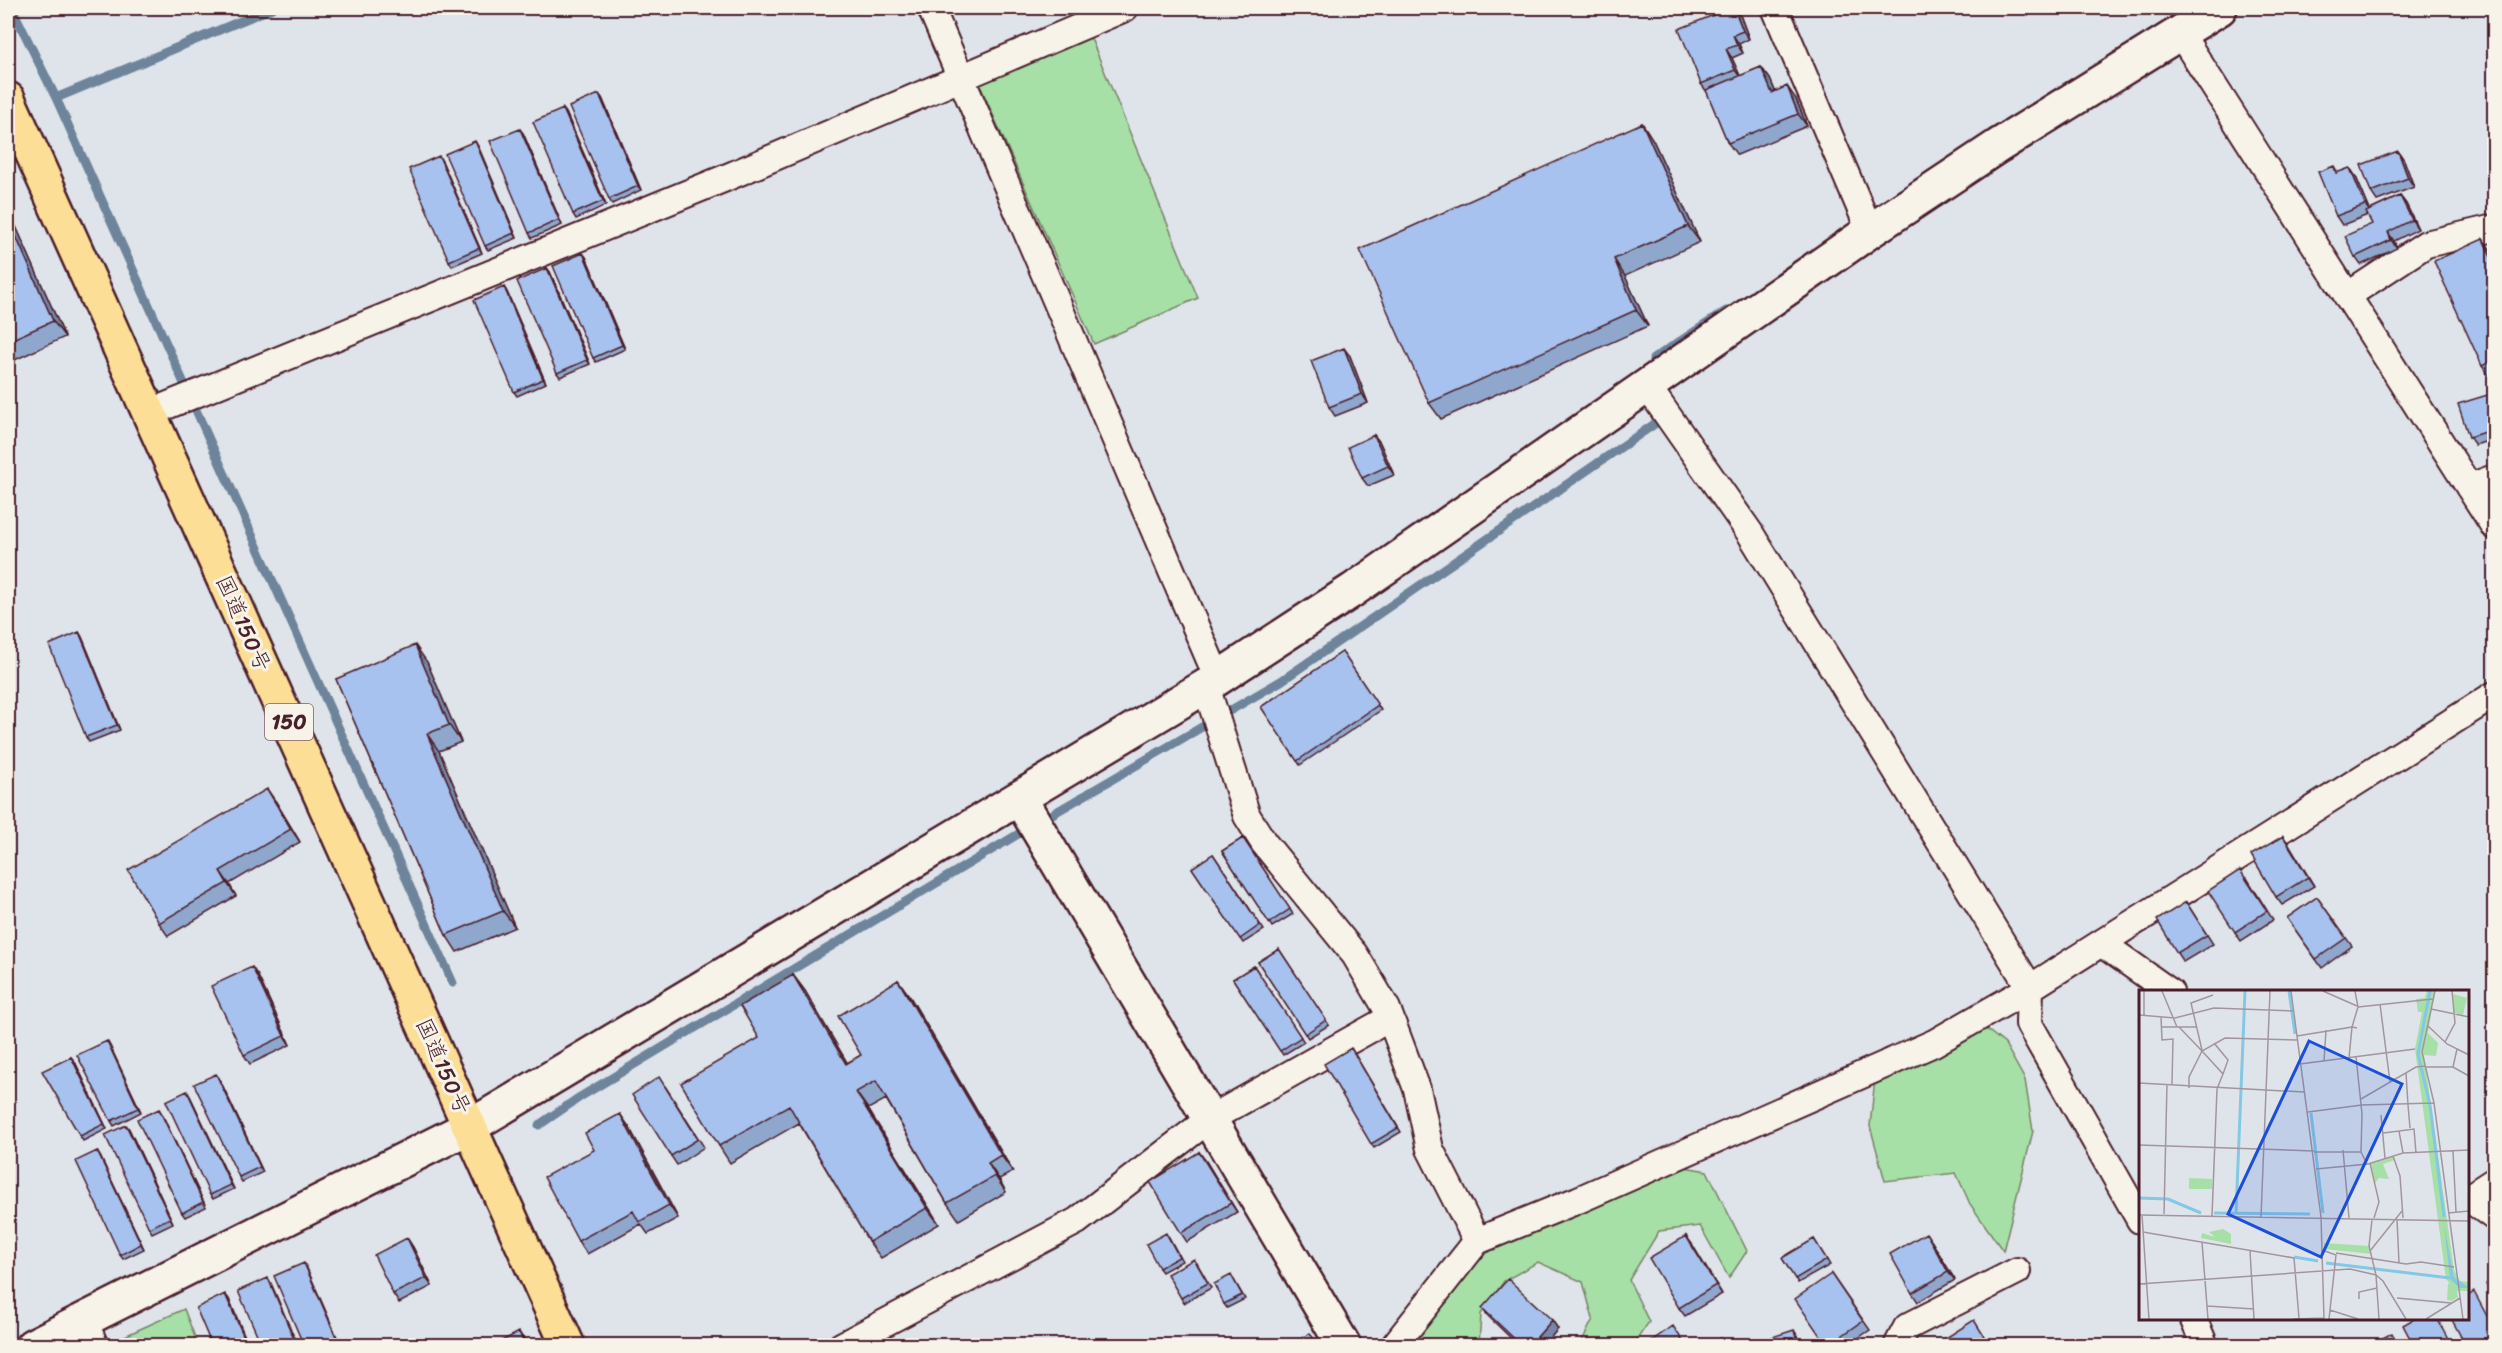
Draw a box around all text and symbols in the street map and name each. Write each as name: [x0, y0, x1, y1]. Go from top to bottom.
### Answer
street label: 国道150号: [205, 568, 282, 678]
road number: 150: [265, 704, 313, 740]
inset map: [2139, 990, 2469, 1320]
street label: 国道150号: [405, 1011, 482, 1121]

